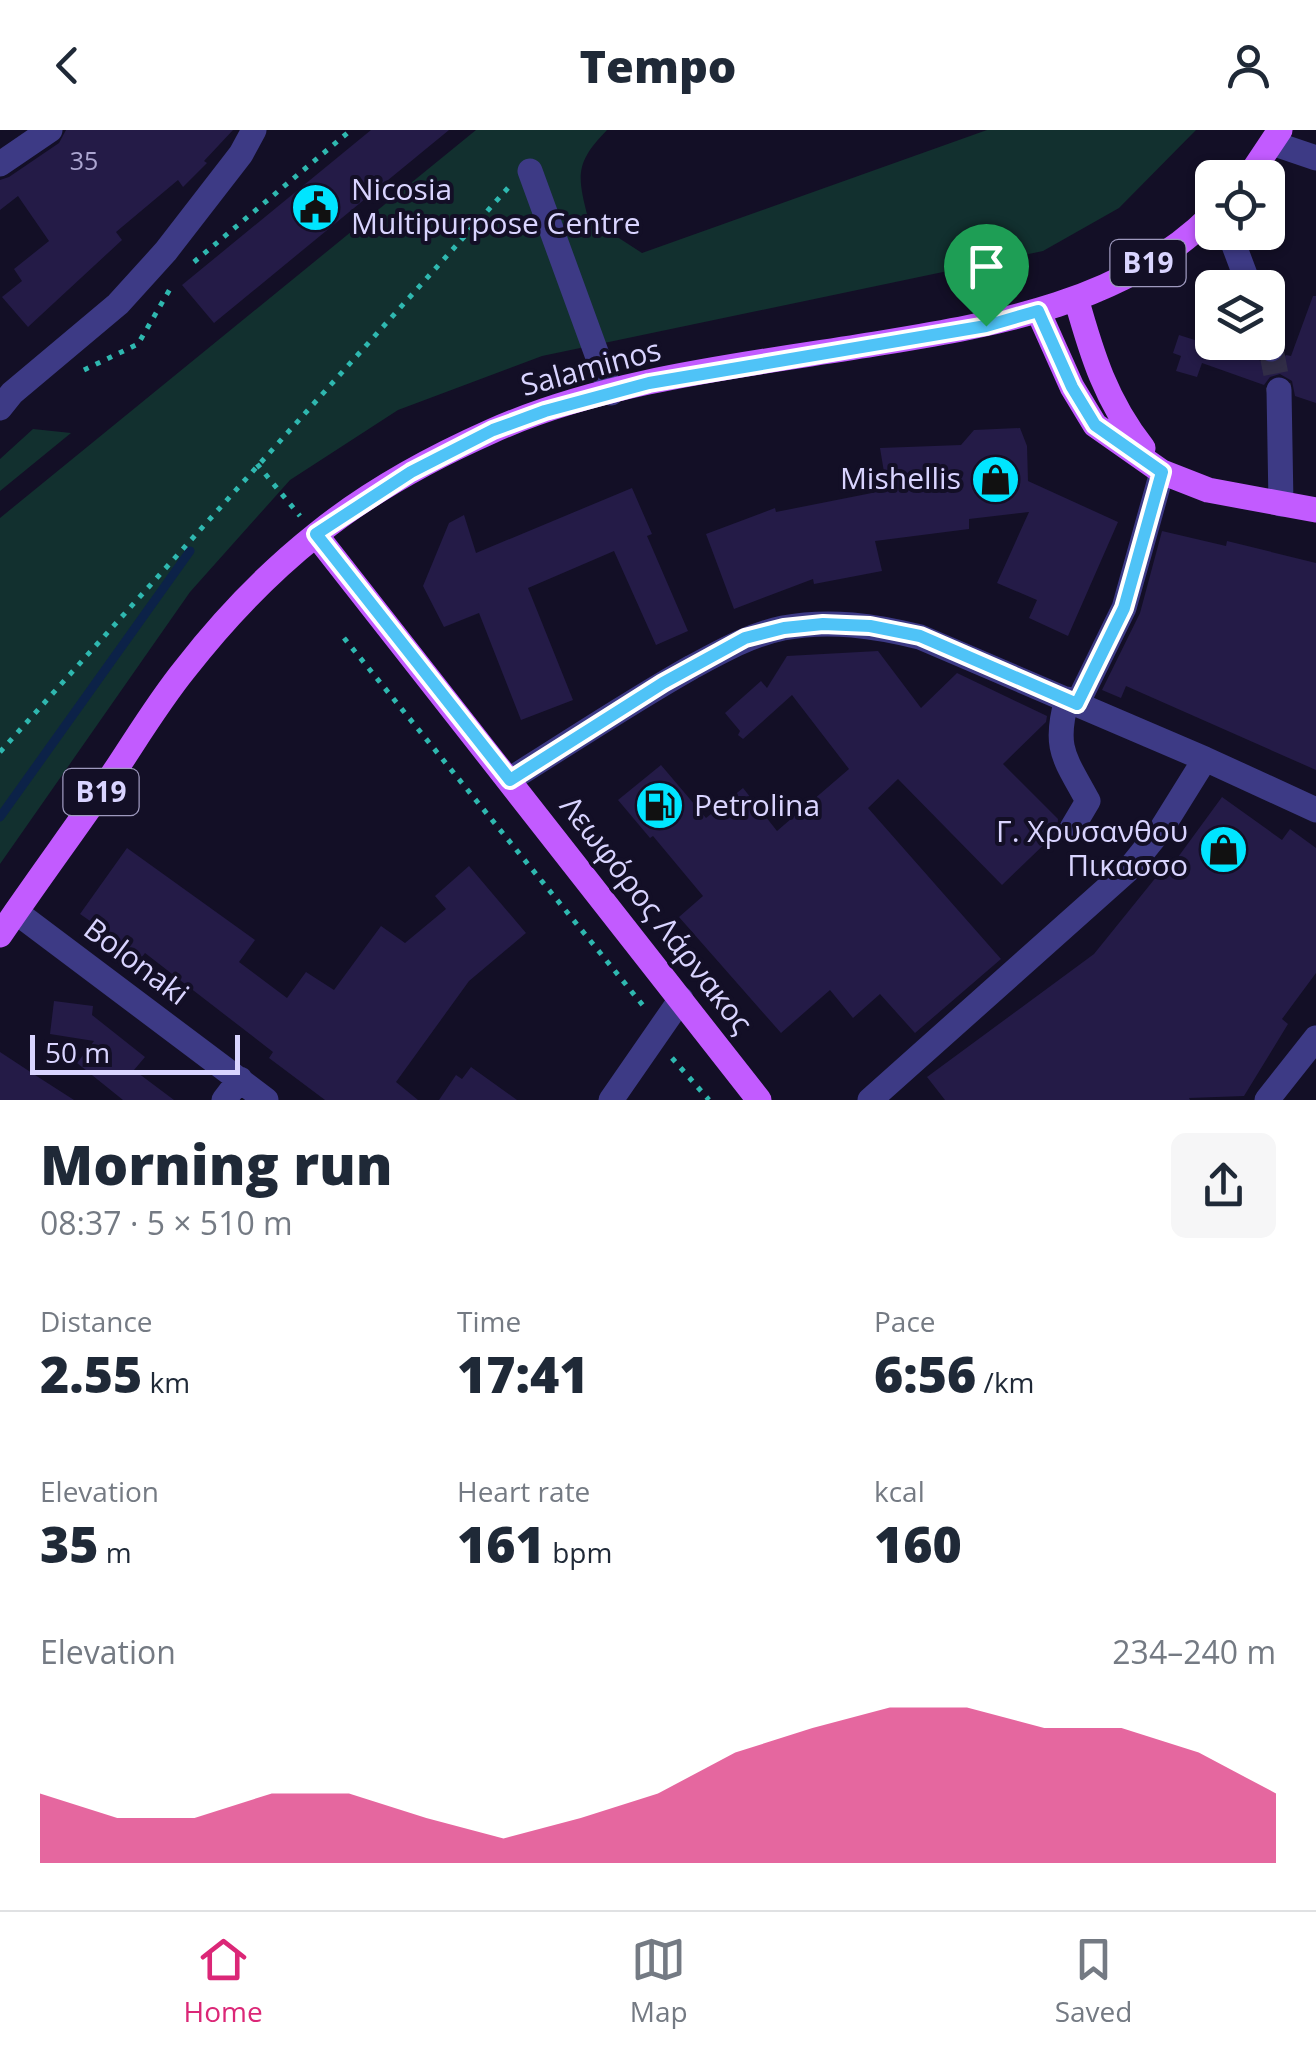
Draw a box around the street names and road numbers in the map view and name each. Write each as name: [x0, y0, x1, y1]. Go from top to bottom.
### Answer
road number: B19: [1110, 240, 1186, 286]
street label: Salaminos: [516, 328, 665, 405]
road number: B19: [64, 769, 138, 815]
street label: Λεωφόρος Λάρνακος: [552, 787, 763, 1041]
street label: Bolonaki: [76, 908, 198, 1014]

